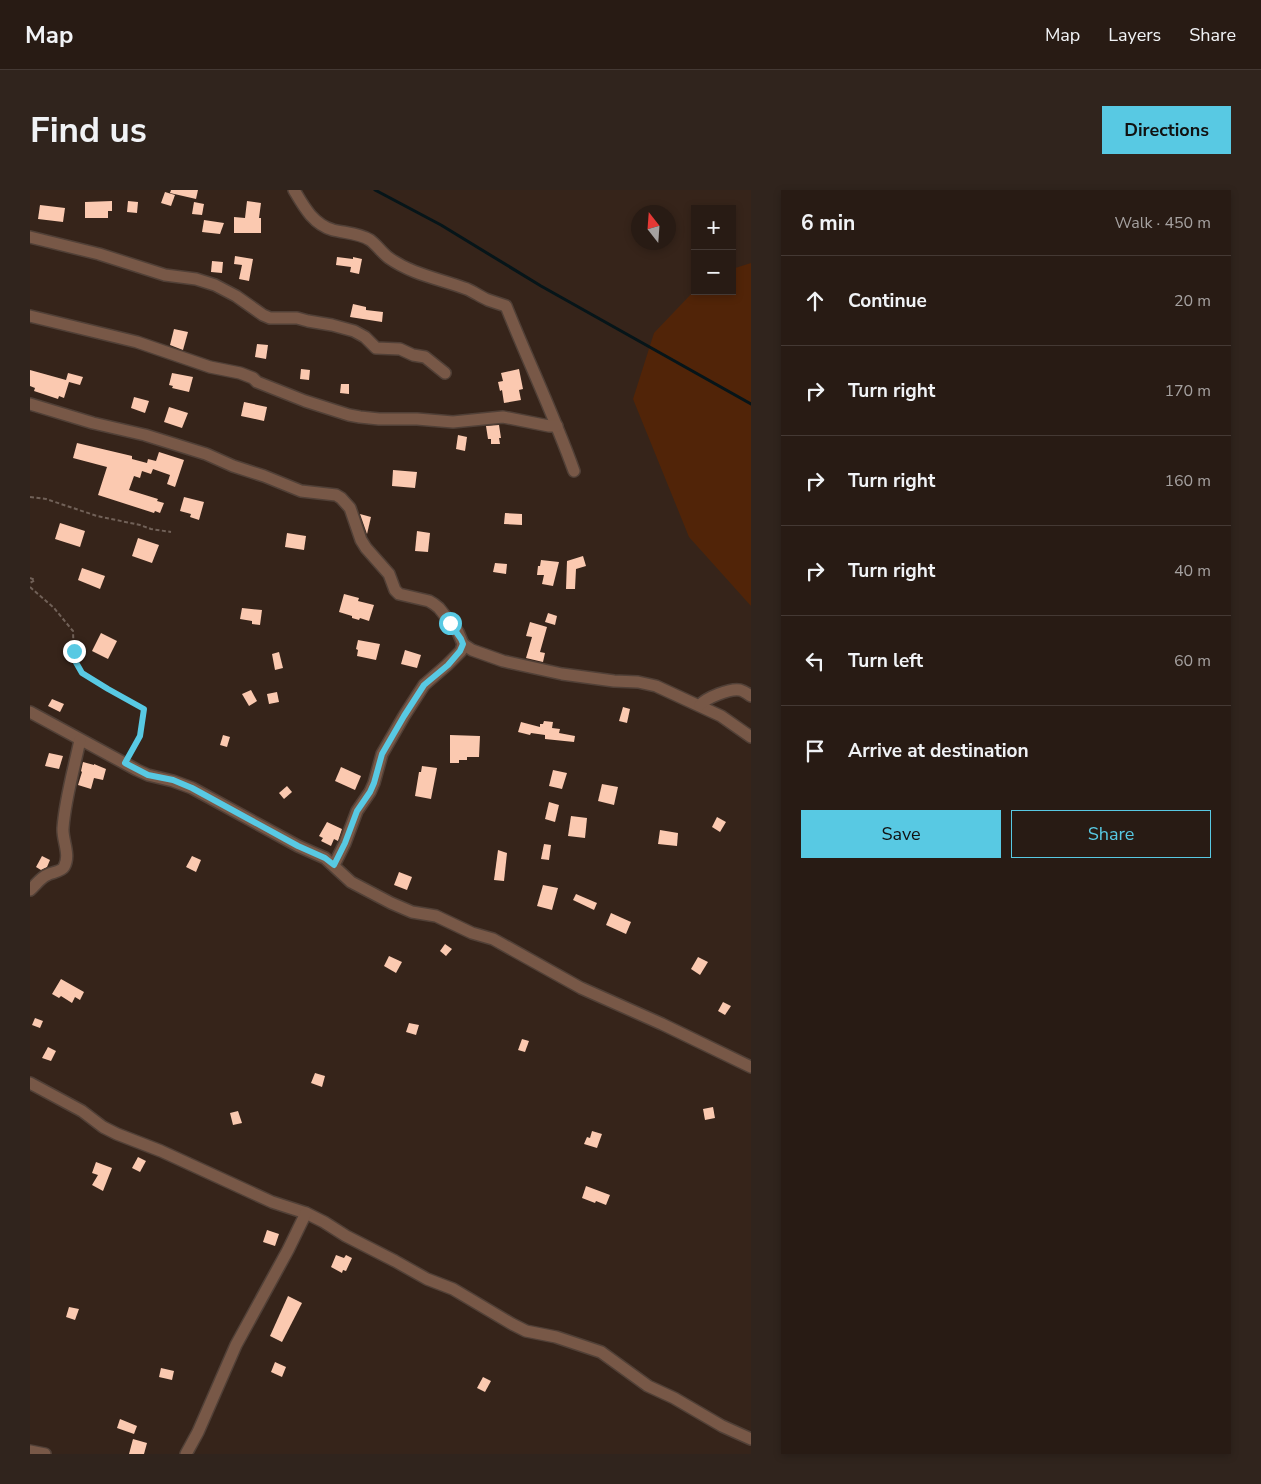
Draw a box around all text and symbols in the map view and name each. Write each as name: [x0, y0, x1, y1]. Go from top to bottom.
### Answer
text: Map: [25, 19, 73, 51]
text: Map: [1045, 23, 1080, 47]
text: Layers: [1108, 23, 1161, 47]
text: Share: [1189, 23, 1236, 47]
button: Directions: [1102, 106, 1231, 154]
text: Find us: [30, 107, 147, 154]
north arrow: [631, 205, 676, 250]
map controls: [691, 205, 736, 295]
button: +: [691, 205, 736, 250]
text: 6 min: [801, 209, 855, 237]
text: Walk · 450 m: [1115, 212, 1211, 234]
button: −: [691, 250, 736, 295]
icon: ahead: [801, 287, 829, 315]
text: Continue: [848, 288, 927, 314]
text: 20 m: [1174, 290, 1211, 312]
icon: right: [801, 377, 829, 405]
text: Turn right: [848, 378, 935, 404]
text: 170 m: [1164, 380, 1211, 402]
icon: right: [801, 467, 829, 495]
text: Turn right: [848, 468, 935, 494]
text: 160 m: [1164, 470, 1211, 492]
icon: right: [801, 557, 829, 585]
text: Turn right: [848, 558, 935, 584]
text: 40 m: [1174, 560, 1211, 582]
route start: [439, 612, 462, 635]
route end: [63, 640, 86, 663]
icon: left: [801, 647, 829, 675]
text: Turn left: [848, 648, 923, 674]
text: 60 m: [1174, 650, 1211, 672]
icon: arrive: [801, 737, 829, 765]
text: Arrive at destination: [848, 738, 1029, 764]
button: Save: [801, 810, 1001, 858]
button: Share: [1011, 810, 1211, 858]

